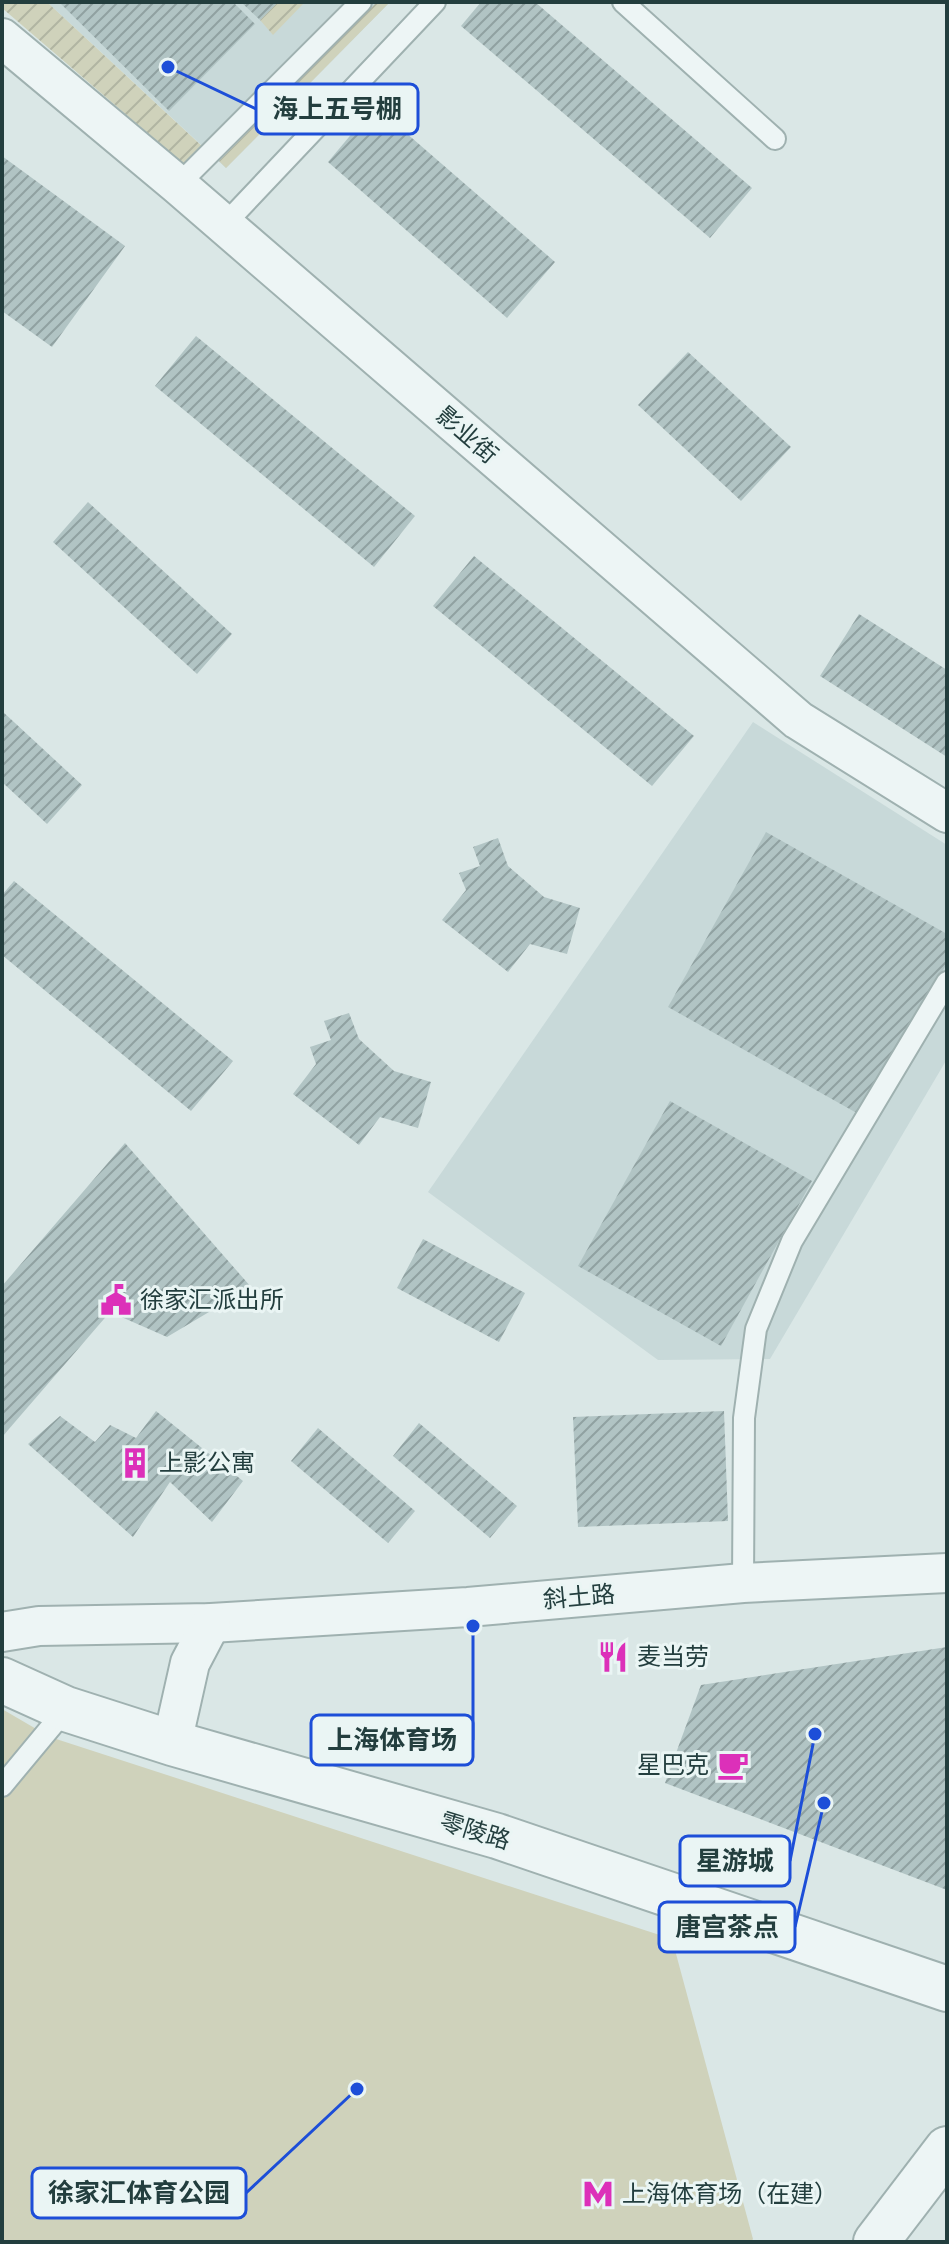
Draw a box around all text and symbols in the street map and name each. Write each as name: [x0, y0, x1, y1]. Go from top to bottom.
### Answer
callout: 海上五号棚: [256, 84, 418, 134]
text: 海上五号棚: [272, 94, 402, 124]
street label: 影业街: [431, 401, 503, 469]
public building icon: 徐家汇派出所: [99, 1283, 133, 1317]
place label: 徐家汇派出所: [140, 1286, 284, 1314]
building icon: 上影公寓: [118, 1446, 152, 1480]
place label: 上影公寓: [159, 1449, 255, 1477]
street label: 斜土路: [542, 1580, 616, 1614]
restaurant icon: 麦当劳: [596, 1640, 630, 1674]
place label: 麦当劳: [637, 1643, 709, 1671]
callout: 上海体育场: [311, 1715, 473, 1765]
text: 上海体育场: [327, 1725, 457, 1755]
cafe icon: 星巴克: [716, 1748, 750, 1782]
place label: 星巴克: [637, 1751, 709, 1779]
street label: 零陵路: [436, 1807, 514, 1855]
callout: 星游城: [680, 1836, 790, 1886]
text: 星游城: [696, 1846, 774, 1876]
callout: 唐宫茶点: [659, 1902, 795, 1952]
text: 唐宫茶点: [675, 1912, 779, 1942]
callout: 徐家汇体育公园: [32, 2168, 246, 2218]
metro station icon: 上海体育场（在建）: [581, 2177, 615, 2211]
text: 徐家汇体育公园: [48, 2178, 230, 2208]
place label: 上海体育场（在建）: [622, 2180, 838, 2208]

